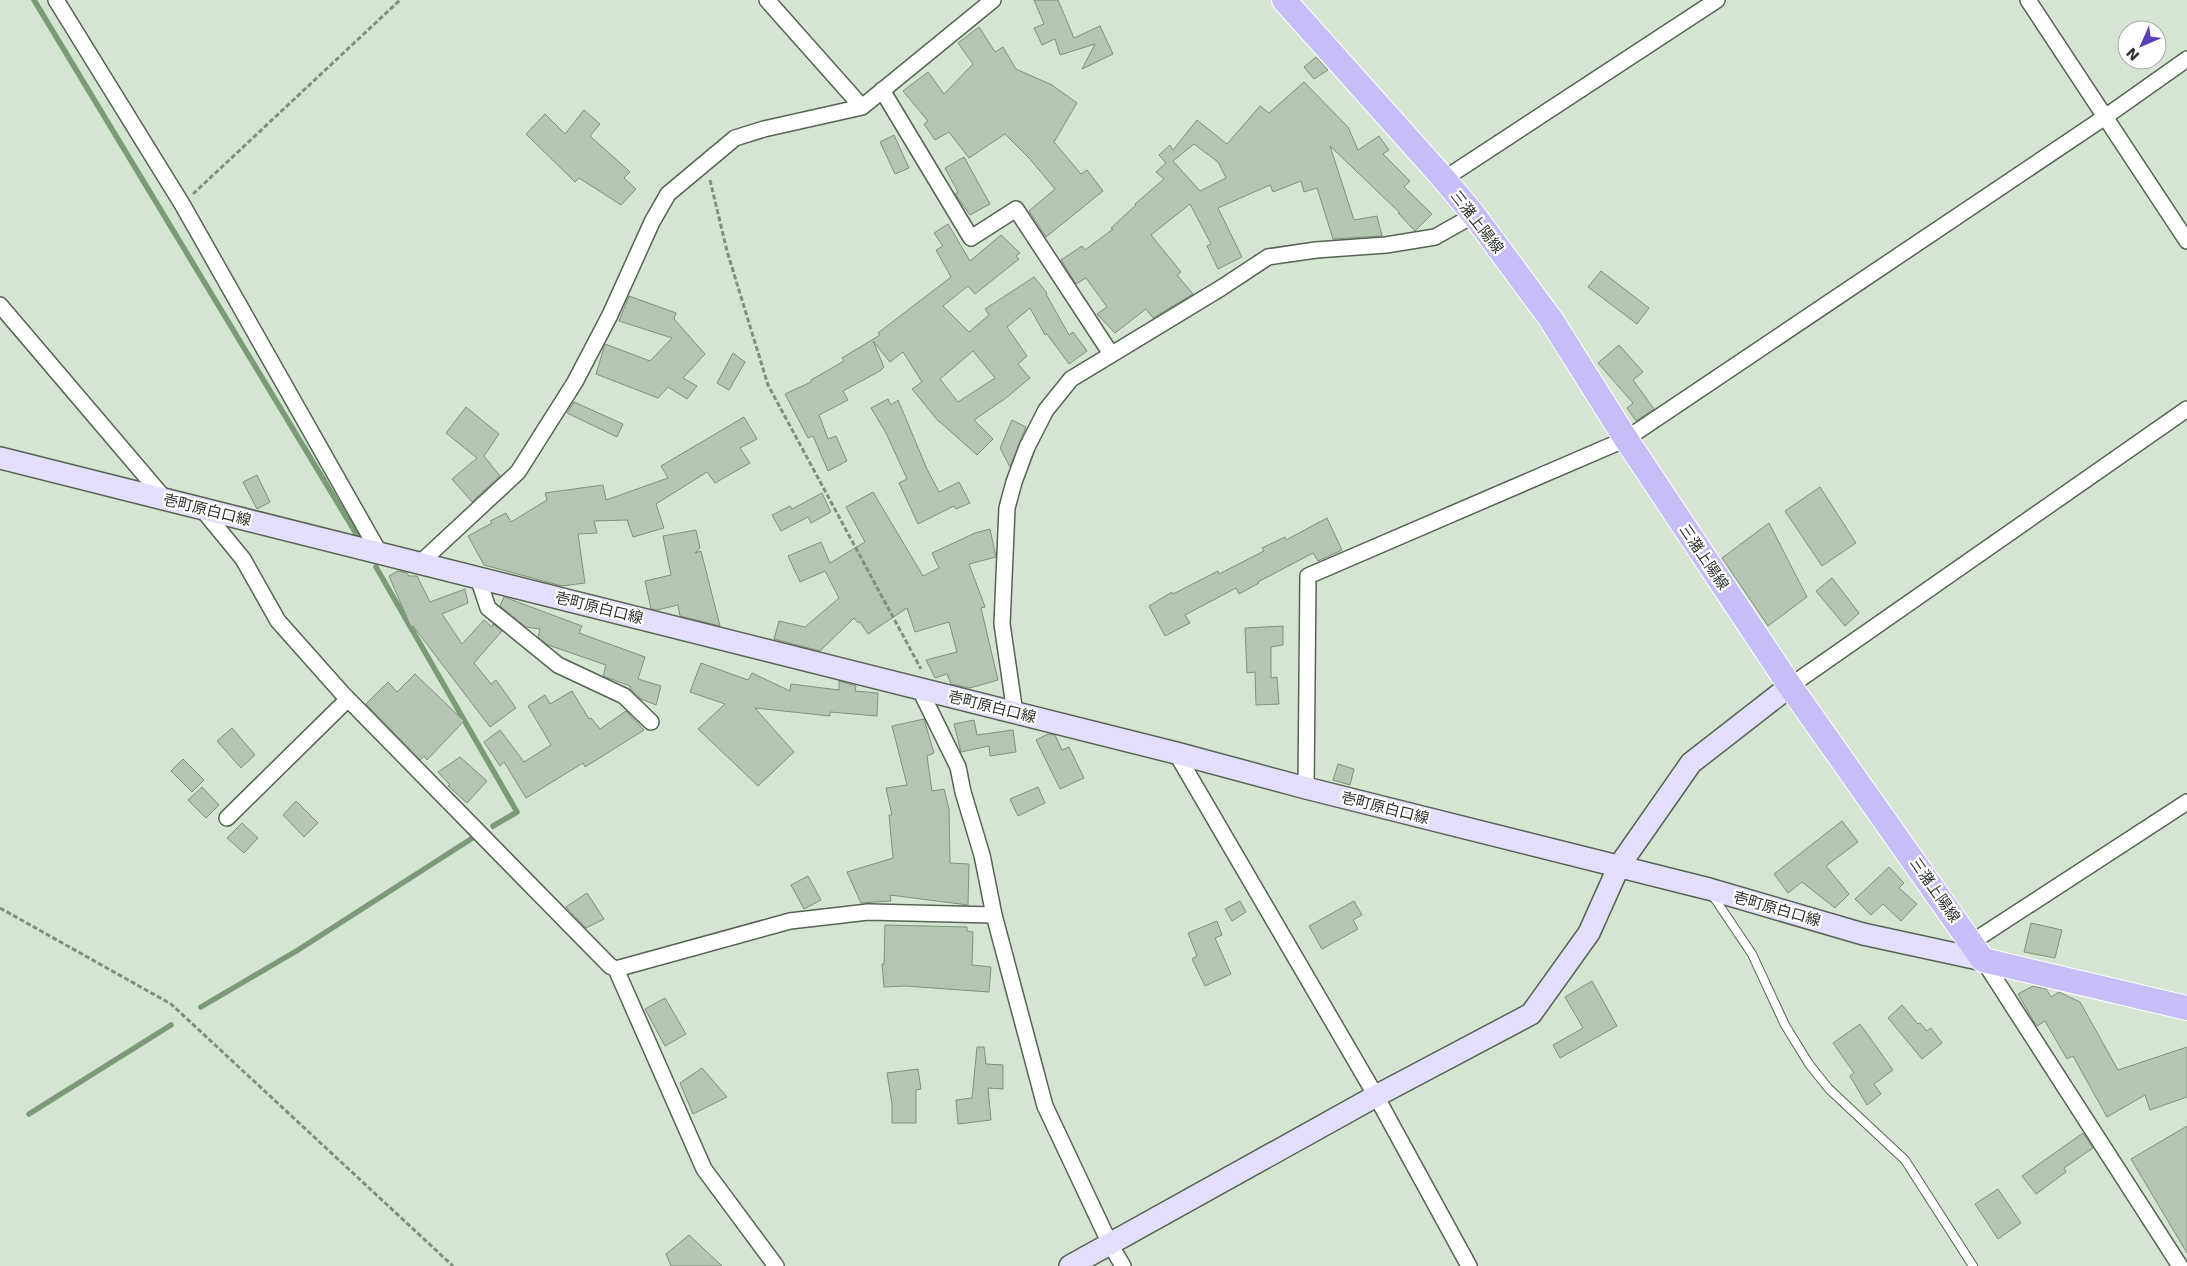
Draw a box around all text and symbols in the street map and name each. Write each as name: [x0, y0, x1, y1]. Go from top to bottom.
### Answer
north arrow: [2117, 20, 2167, 70]
text: N: [2123, 44, 2143, 64]
street label: 三潴上陽線: [1447, 187, 1507, 257]
street label: 壱町原白口線: [161, 490, 253, 530]
street label: 三潴上陽線: [1676, 521, 1732, 593]
street label: 壱町原白口線: [553, 588, 645, 628]
street label: 壱町原白口線: [946, 687, 1038, 727]
street label: 壱町原白口線: [1339, 788, 1431, 828]
street label: 三潴上陽線: [1906, 854, 1964, 926]
street label: 壱町原白口線: [1731, 888, 1823, 930]

